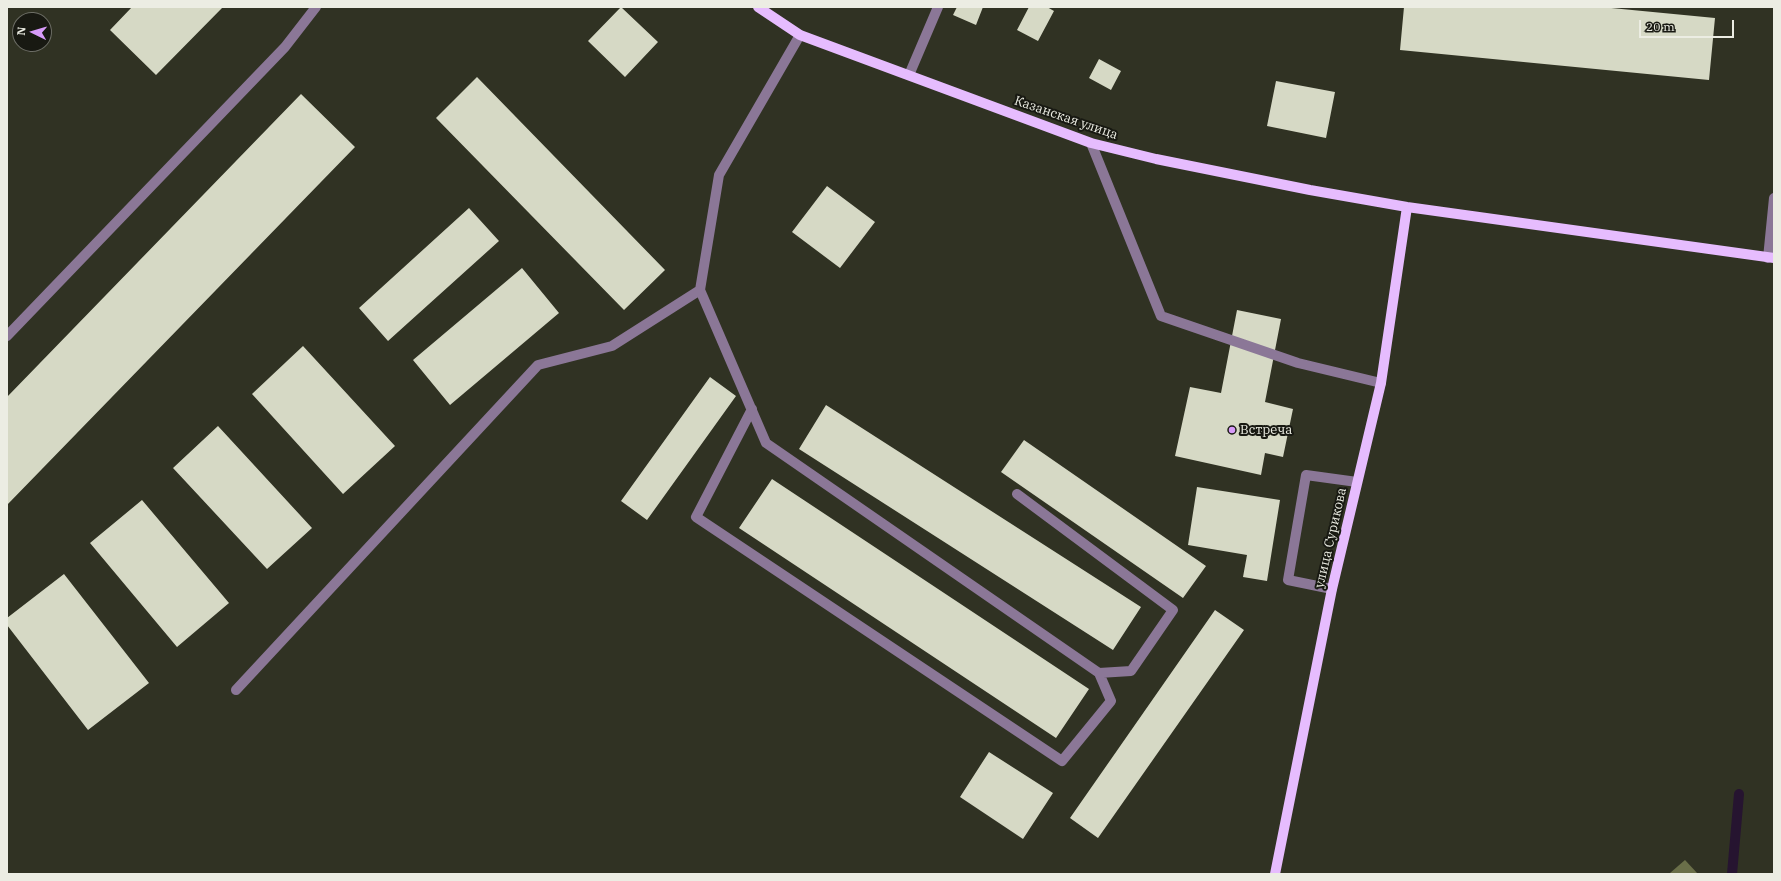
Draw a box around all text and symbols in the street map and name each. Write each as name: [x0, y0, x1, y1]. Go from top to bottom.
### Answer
north arrow: [12, 12, 52, 52]
scale bar: [1641, 12, 1736, 38]
text: 20 m: [1646, 19, 1675, 34]
text: N: [14, 26, 28, 36]
street label: Казанская улица: [1012, 93, 1120, 143]
place label: Встреча: [1240, 422, 1292, 438]
marker: Встреча: [1227, 425, 1237, 435]
street label: улица Сурикова: [1312, 486, 1350, 590]

